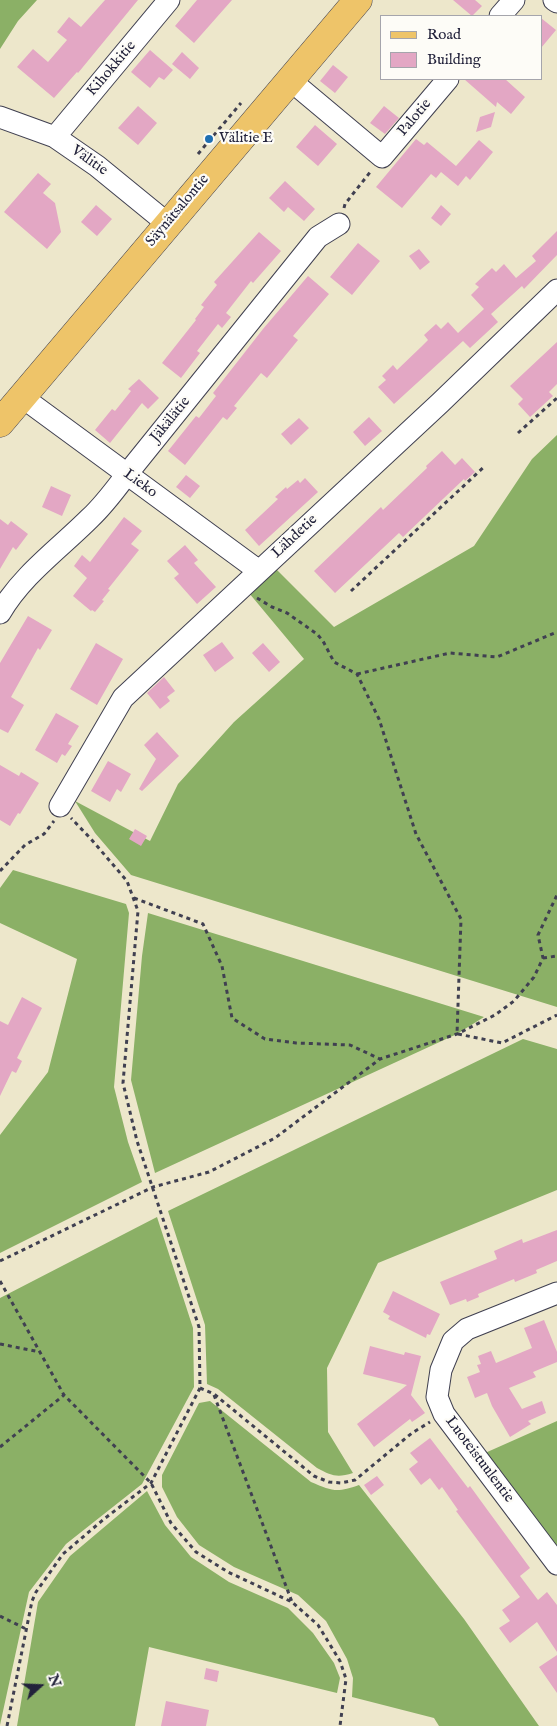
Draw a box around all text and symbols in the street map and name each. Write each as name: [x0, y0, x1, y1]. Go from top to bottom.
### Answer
legend: [380, 15, 542, 80]
text: Road: [427, 25, 461, 44]
street label: Kihokkitie: [84, 38, 140, 100]
text: Building: [427, 50, 481, 69]
street label: Palotie: [394, 96, 436, 140]
place label: Välitie E: [219, 130, 273, 148]
marker: Välitie E: [203, 133, 215, 145]
street label: Välitie: [67, 142, 111, 180]
street label: Säynätsalontie: [143, 171, 213, 251]
street label: Jäkälätie: [147, 394, 195, 446]
street label: Lieko: [120, 466, 160, 502]
street label: Lähdetie: [268, 511, 322, 563]
street label: Luoteistuulentie: [441, 1413, 517, 1507]
north arrow: [15, 1661, 65, 1711]
text: N: [44, 1672, 65, 1690]

